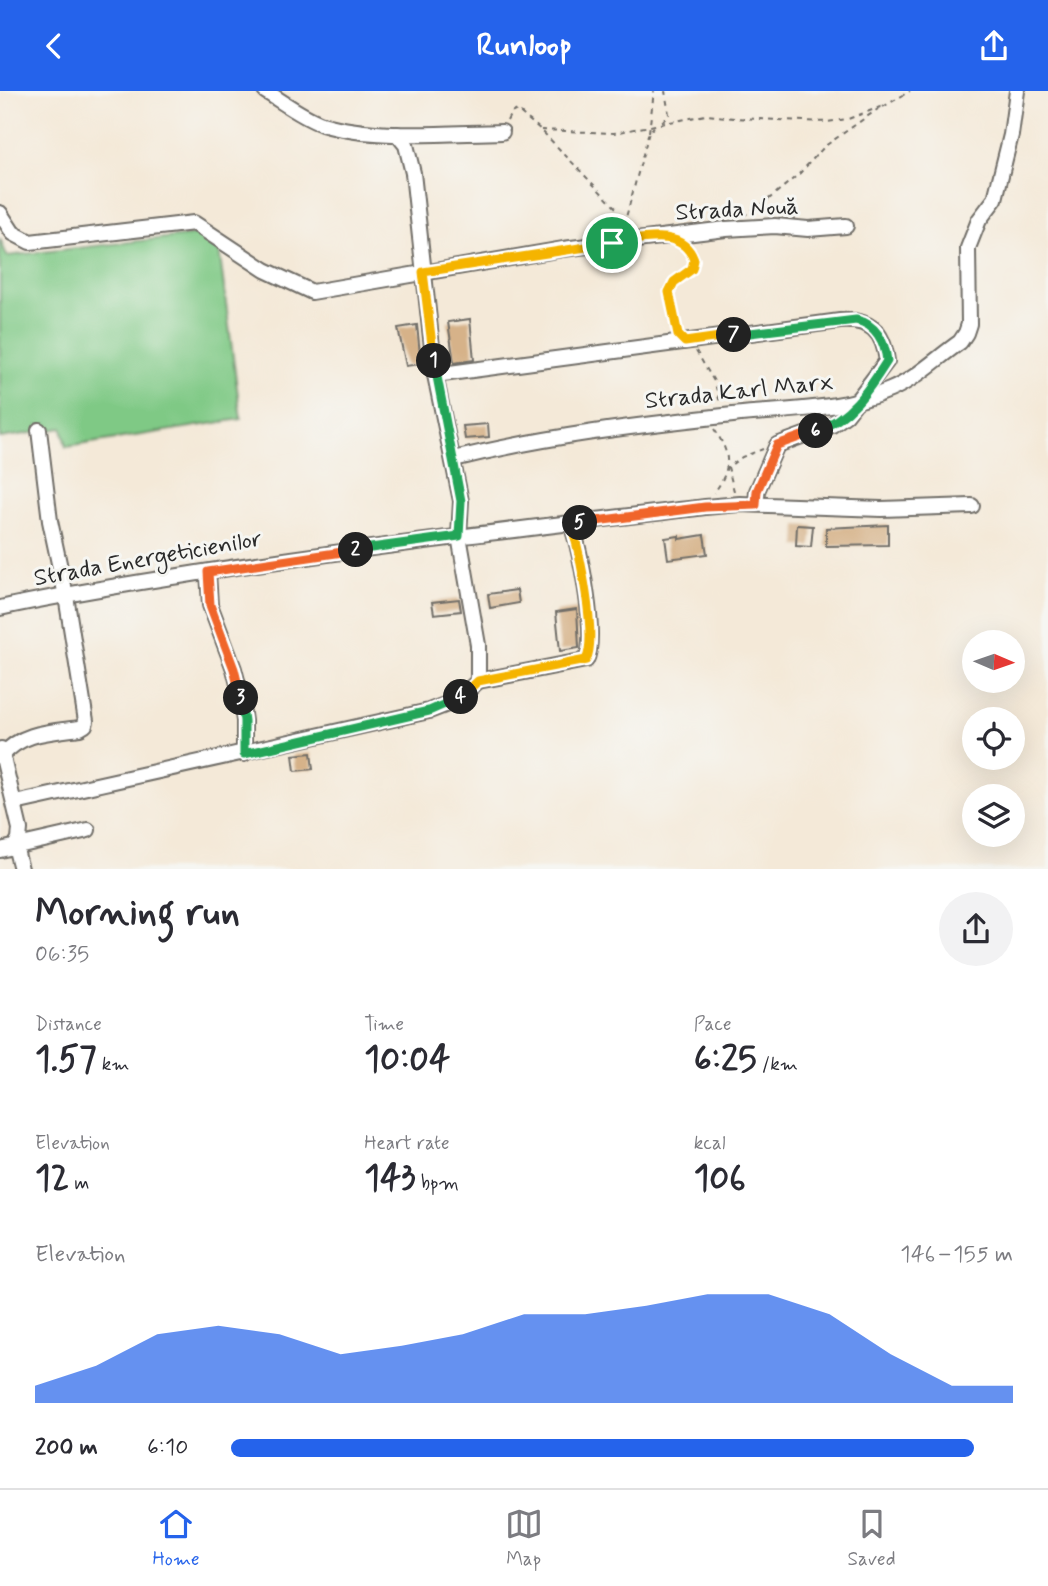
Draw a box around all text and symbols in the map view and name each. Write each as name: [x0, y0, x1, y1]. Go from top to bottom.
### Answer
text: Runloop: [476, 25, 572, 67]
icon: back: [35, 27, 73, 65]
icon: share: [975, 27, 1013, 65]
street label: Strada Nouă: [675, 191, 799, 229]
pin: [582, 213, 642, 273]
icon: arrive: [593, 224, 631, 262]
pin: 7: [716, 317, 752, 353]
text: 7: [728, 322, 739, 347]
pin: 1: [416, 343, 452, 379]
text: 1: [429, 348, 438, 373]
street label: Strada Karl Marx: [643, 367, 835, 417]
pin: 6: [798, 413, 834, 449]
text: 6: [811, 418, 820, 443]
pin: 5: [562, 505, 598, 541]
text: 5: [574, 510, 585, 535]
street label: Strada Energeticienilor: [31, 524, 265, 596]
pin: 2: [338, 533, 374, 567]
text: 2: [351, 537, 360, 562]
north arrow: [962, 630, 1026, 693]
map controls: [962, 630, 1025, 847]
pin: 4: [444, 679, 478, 715]
pin: 3: [224, 681, 258, 715]
text: 4: [455, 684, 466, 709]
text: 3: [236, 685, 245, 710]
button: locate: [962, 707, 1025, 770]
button: layers: [962, 784, 1025, 847]
text: Morning run: [35, 889, 240, 938]
button: share: [939, 892, 1013, 966]
text: 06:35: [35, 940, 89, 970]
text: Distance: [35, 1012, 102, 1037]
text: Time: [364, 1012, 404, 1037]
text: Pace: [694, 1012, 731, 1037]
text: 1.57: [35, 1037, 97, 1083]
text: 10:04: [364, 1037, 450, 1083]
text: 6:25: [694, 1037, 757, 1083]
text: km: [97, 1052, 129, 1077]
text: /km: [757, 1052, 798, 1077]
text: Elevation: [35, 1131, 110, 1156]
text: Heart rate: [364, 1131, 450, 1156]
text: kcal: [694, 1131, 726, 1156]
text: 12: [35, 1156, 69, 1202]
text: 143: [364, 1156, 416, 1202]
text: 106: [694, 1156, 746, 1202]
text: m: [69, 1171, 89, 1196]
text: bpm: [416, 1171, 459, 1196]
text: Elevation: [35, 1240, 126, 1270]
text: 146–155 m: [900, 1240, 1013, 1270]
text: 200 m: [35, 1433, 98, 1463]
text: 6:10: [147, 1433, 188, 1463]
tab: Home: [152, 1505, 200, 1572]
tab: Map: [505, 1505, 543, 1572]
tab: Saved: [848, 1505, 896, 1572]

